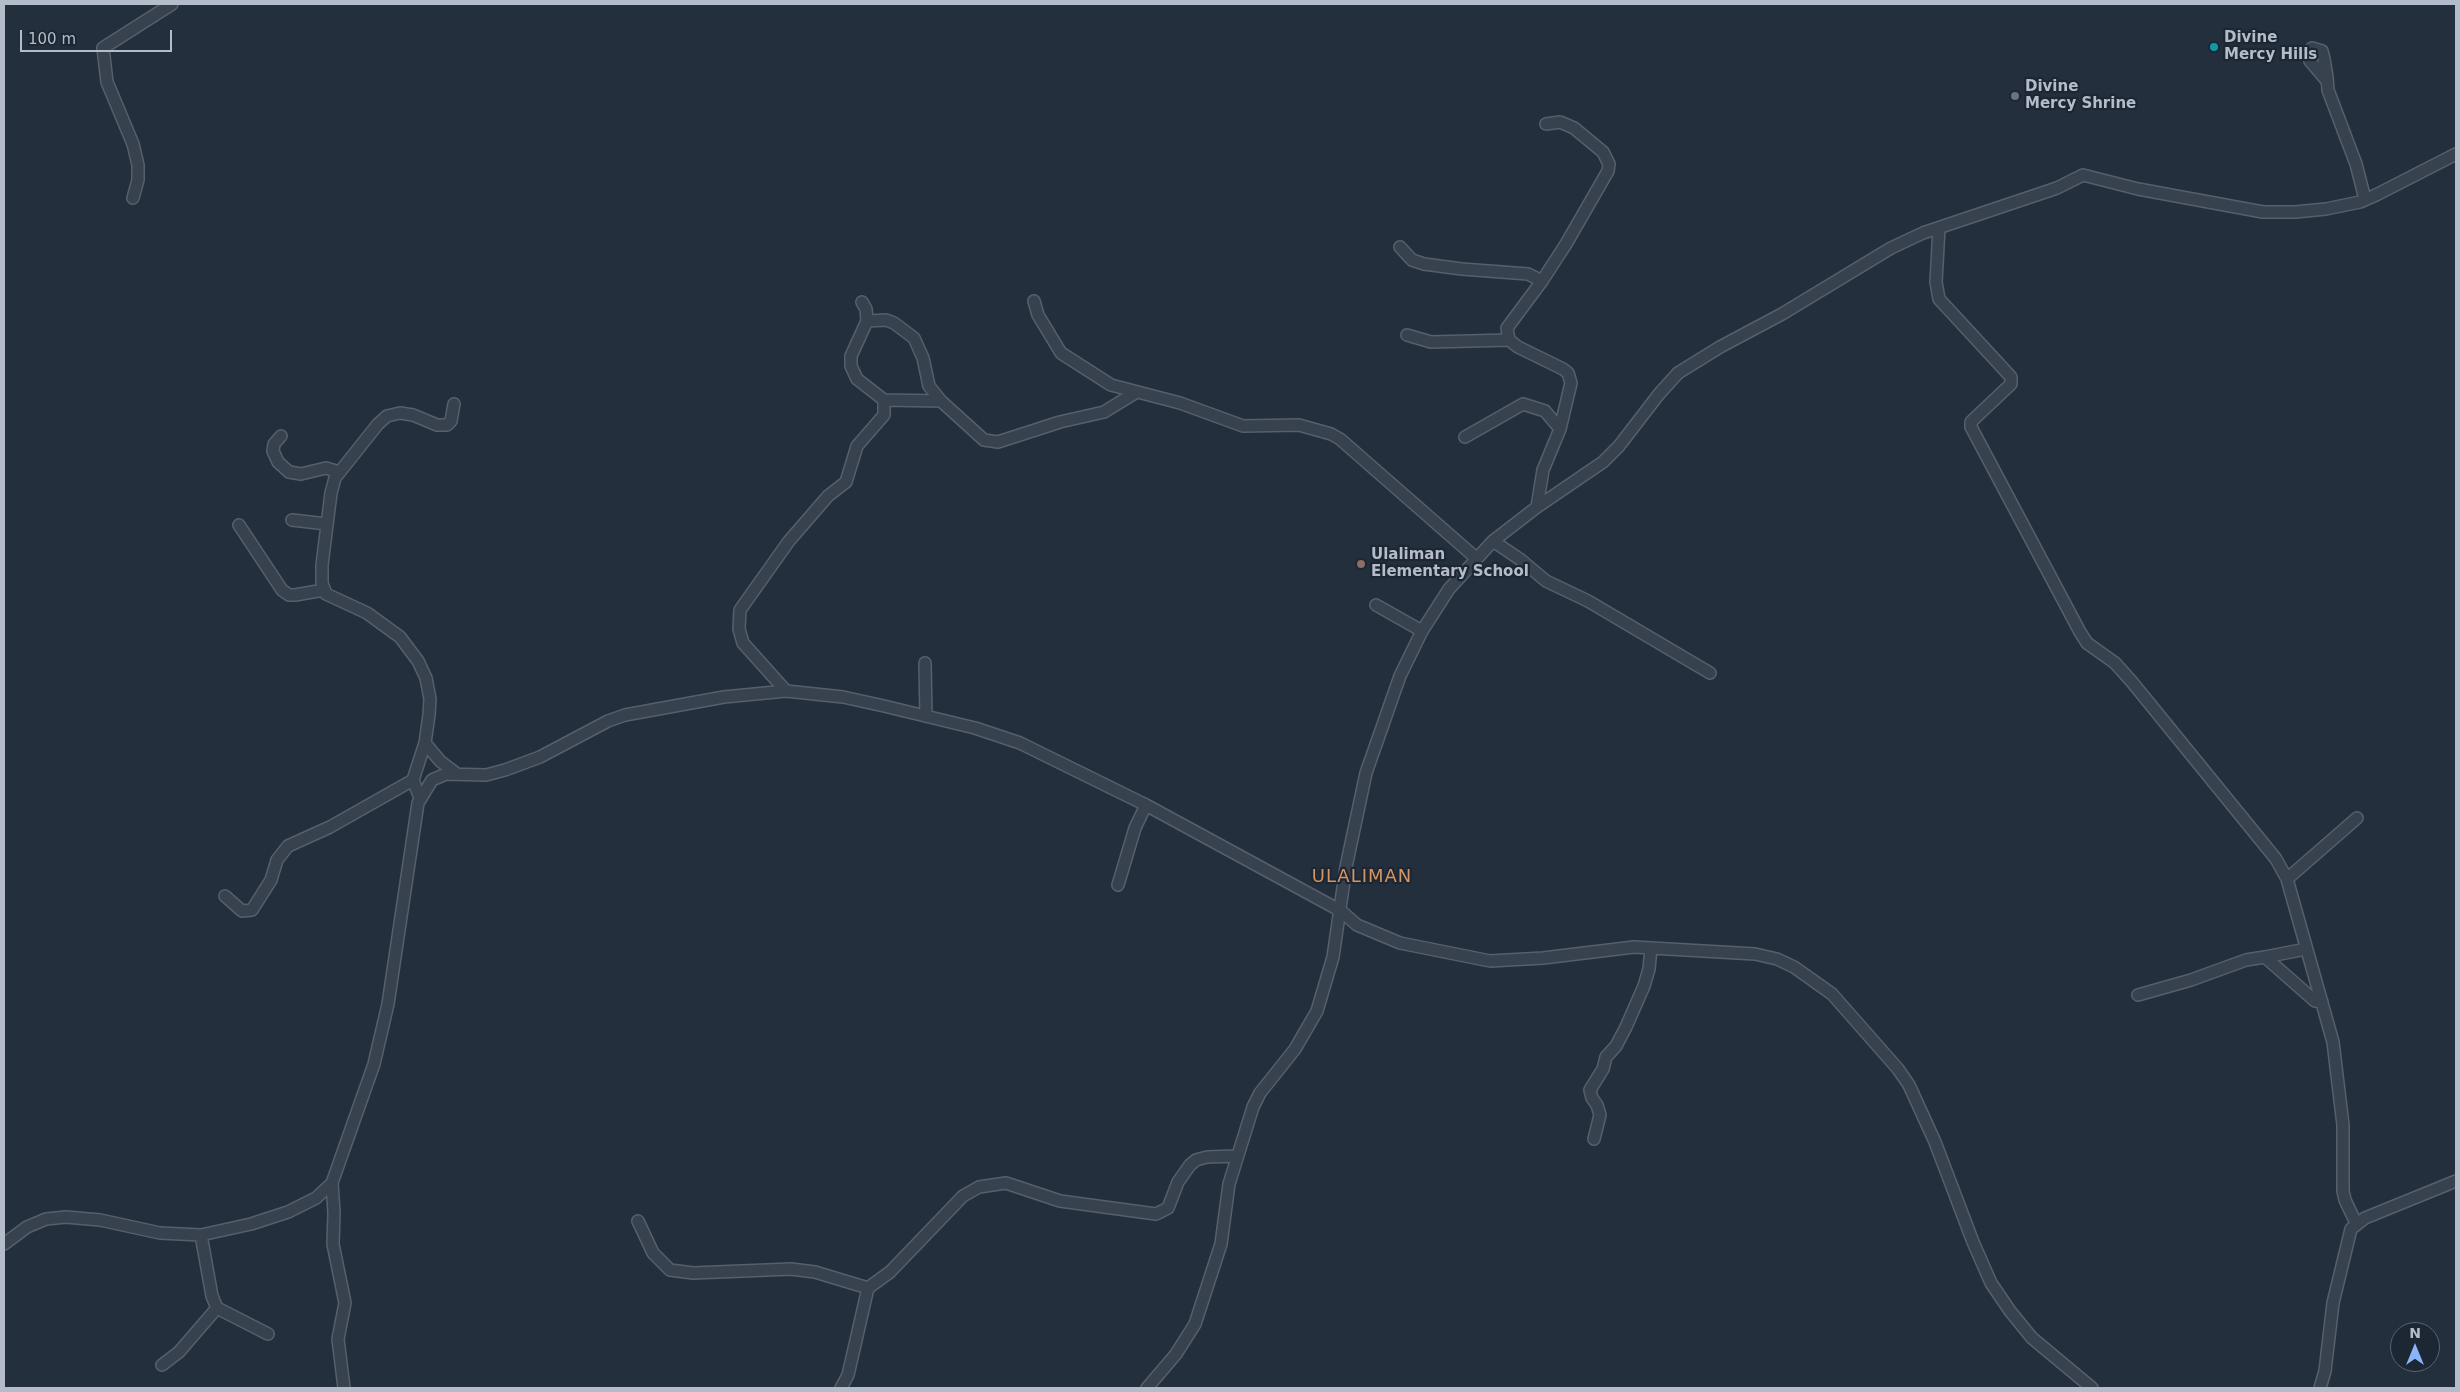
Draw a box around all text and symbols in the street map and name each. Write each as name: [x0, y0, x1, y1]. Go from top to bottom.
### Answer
scale bar: [22, 20, 175, 52]
place label: Divine Mercy Hills: [2224, 29, 2317, 64]
text: 100 m: [28, 30, 76, 48]
marker: Divine Mercy Hills: [2208, 41, 2220, 53]
place label: Divine Mercy Shrine: [2025, 78, 2136, 113]
marker: Divine Mercy Shrine: [2009, 90, 2021, 102]
place label: Ulaliman Elementary School: [1371, 546, 1529, 581]
marker: Ulaliman Elementary School: [1355, 558, 1367, 570]
district label: ULALIMAN: [1311, 866, 1413, 888]
north arrow: [2390, 1322, 2440, 1372]
text: N: [2409, 1325, 2421, 1341]

